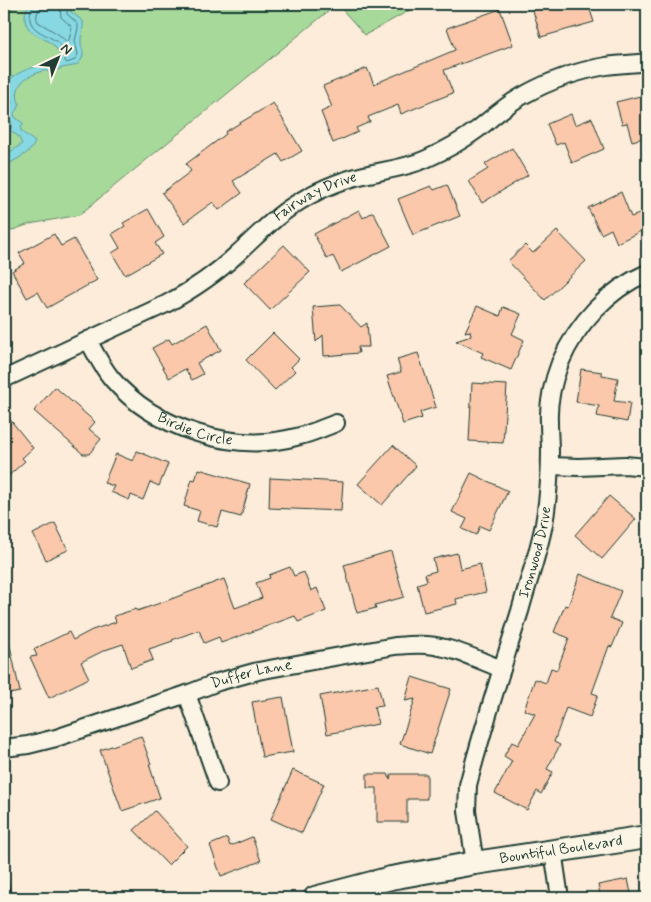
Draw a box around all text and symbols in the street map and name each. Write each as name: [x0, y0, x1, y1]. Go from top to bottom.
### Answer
north arrow: [32, 32, 82, 82]
text: N: [57, 39, 76, 59]
street label: Fairway Drive: [270, 167, 359, 226]
street label: Birdie Circle: [154, 408, 234, 451]
street label: Ironwood Drive: [514, 505, 557, 601]
street label: Duffer Lane: [208, 655, 294, 694]
street label: Bountiful Boulevard: [498, 831, 624, 869]

